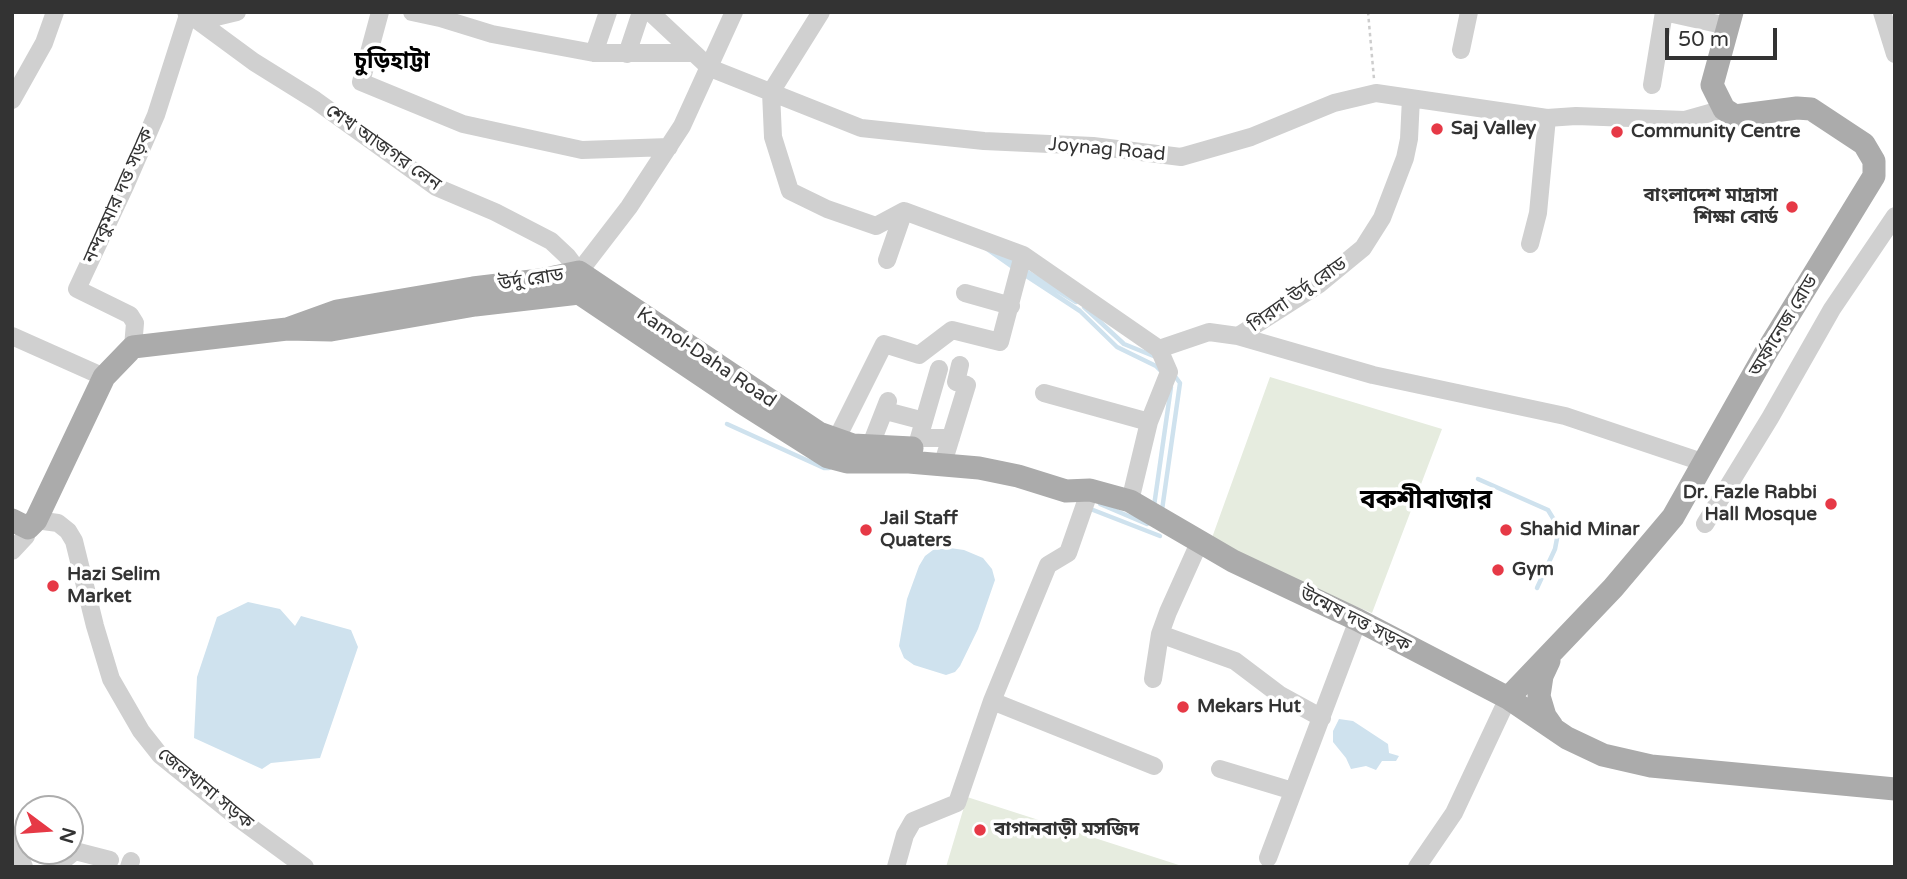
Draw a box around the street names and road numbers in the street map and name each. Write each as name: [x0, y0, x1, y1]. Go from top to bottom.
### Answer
street label: শেখ আজগর লেন: [321, 100, 445, 196]
street label: নন্দকুমার দত্ত সড়ক: [79, 125, 159, 267]
street label: Joynag Road: [1048, 134, 1166, 166]
street label: গিরদা উর্দু রোড: [1244, 253, 1352, 337]
street label: উর্দু রোড: [497, 264, 565, 296]
street label: অর্ফানেজ রোড: [1745, 271, 1823, 381]
street label: Kamol-Daha Road: [632, 303, 780, 413]
street label: উন্মেষ দত্ত সড়ক: [1296, 582, 1414, 658]
street label: জেলখানা সড়ক: [152, 743, 258, 835]

